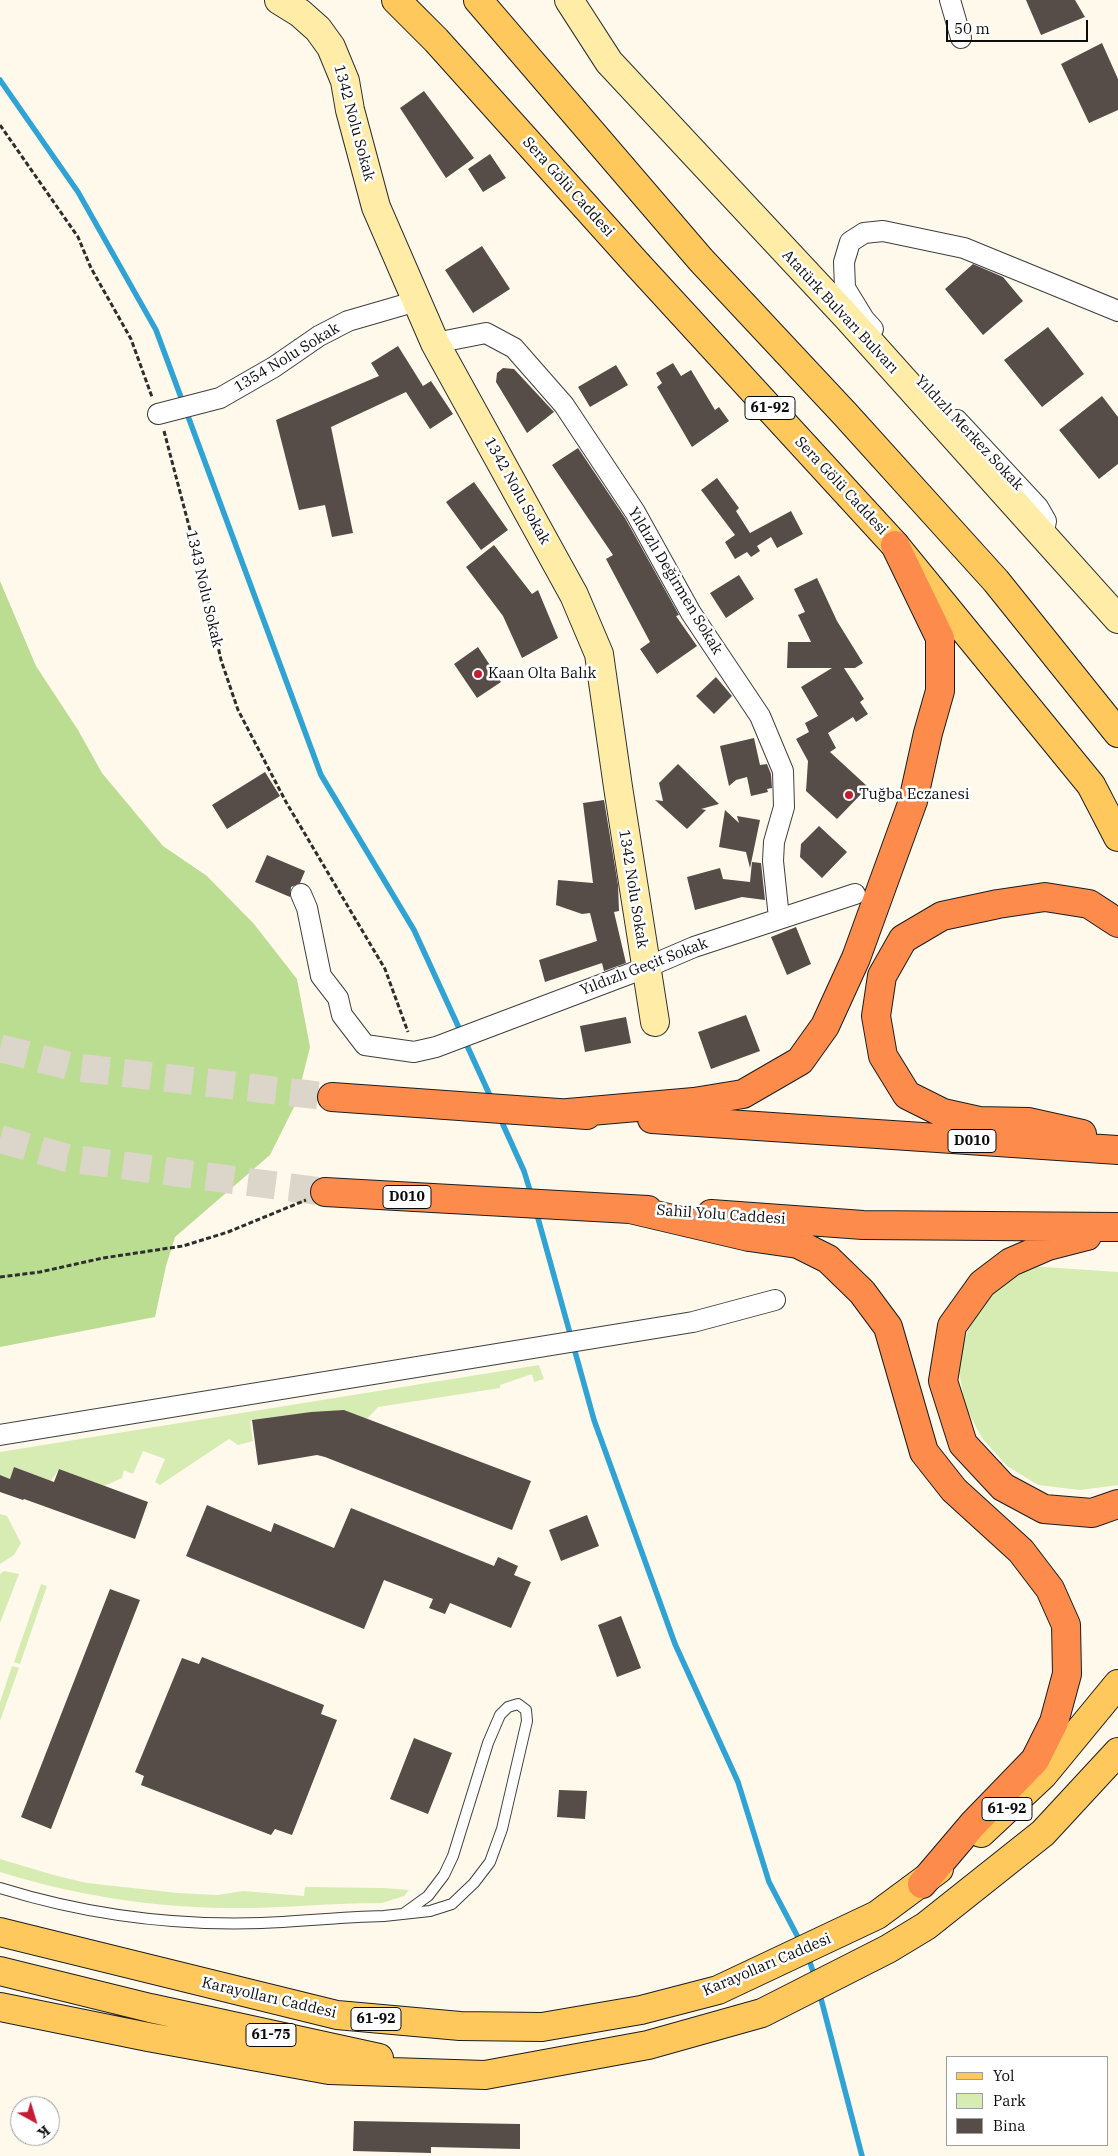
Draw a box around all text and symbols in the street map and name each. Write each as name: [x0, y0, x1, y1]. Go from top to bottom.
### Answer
scale bar: [948, 10, 1090, 42]
text: 50 m: [954, 19, 990, 38]
street label: 1342 Nolu Sokak: [330, 63, 378, 183]
street label: Sera Gölü Caddesi: [519, 133, 617, 241]
street label: Atatürk Bulvarı Bulvarı: [778, 246, 902, 378]
street label: 1354 Nolu Sokak: [231, 319, 343, 397]
street label: Yıldızlı Merkez Sokak: [911, 372, 1027, 494]
road number: 61-92: [745, 396, 795, 419]
street label: Sera Gölü Caddesi: [791, 433, 891, 539]
street label: 1342 Nolu Sokak: [480, 434, 554, 548]
street label: Yıldızlı Değirmen Sokak: [624, 504, 726, 658]
street label: 1343 Nolu Sokak: [182, 529, 226, 649]
place label: Kaan Olta Balık: [488, 665, 596, 683]
marker: Kaan Olta Balık: [472, 668, 484, 680]
place label: Tuğba Eczanesi: [859, 786, 969, 804]
marker: Tuğba Eczanesi: [843, 789, 855, 801]
street label: 1342 Nolu Sokak: [615, 828, 651, 950]
street label: Yıldızlı Geçit Sokak: [578, 934, 710, 1000]
road number: D010: [948, 1130, 996, 1152]
road number: D010: [383, 1186, 431, 1208]
street label: Sahil Yolu Caddesi: [656, 1202, 786, 1228]
road number: 61-92: [982, 1798, 1032, 1820]
street label: Karayolları Caddesi: [700, 1930, 834, 2000]
street label: Karayolları Caddesi: [200, 1974, 338, 2022]
road number: 61-92: [351, 2008, 401, 2030]
road number: 61-75: [246, 2024, 296, 2046]
legend: [946, 2056, 1108, 2146]
text: Yol: [993, 2066, 1014, 2085]
text: Park: [993, 2091, 1026, 2110]
north arrow: [10, 2096, 60, 2146]
text: Bina: [993, 2116, 1026, 2135]
text: K: [34, 2122, 54, 2142]

